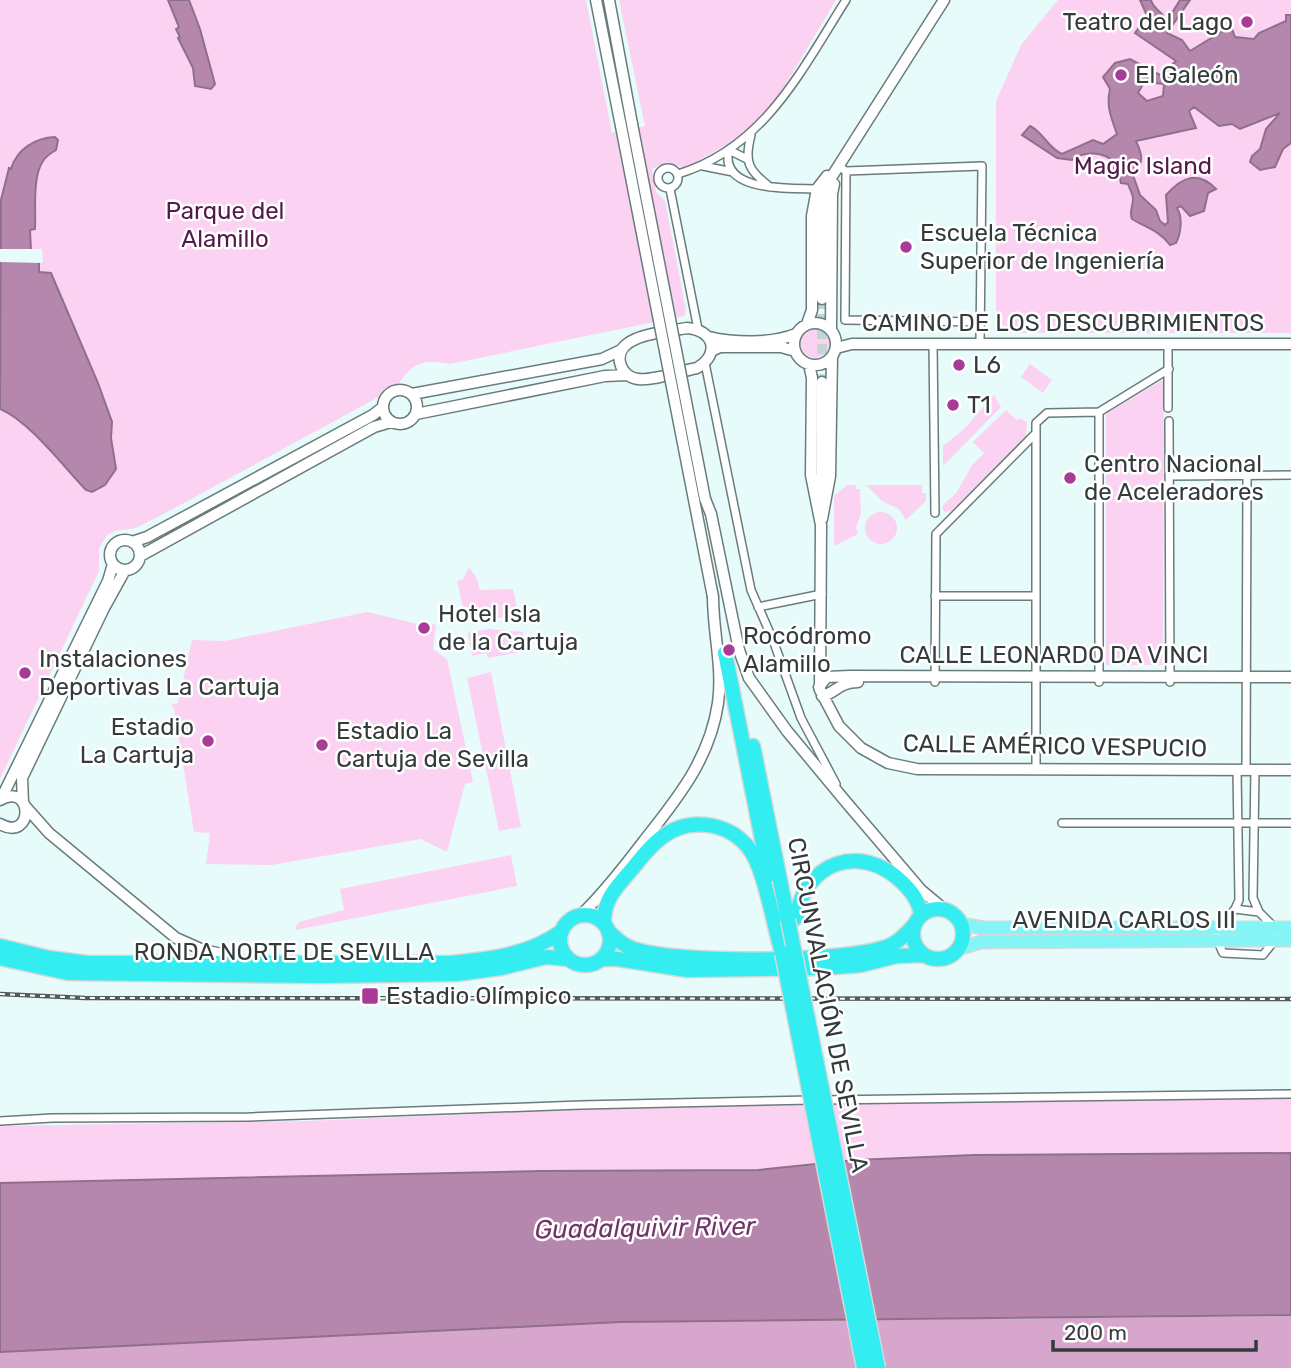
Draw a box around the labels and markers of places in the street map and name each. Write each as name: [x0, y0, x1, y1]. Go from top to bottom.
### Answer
place label: Teatro del Lago: [1063, 8, 1233, 36]
marker: Teatro del Lago: [1239, 14, 1255, 30]
place label: El Galeón: [1135, 61, 1238, 89]
marker: El Galeón: [1113, 67, 1129, 83]
place label: Escuela Técnica Superior de Ingeniería: [920, 219, 1165, 275]
marker: Escuela Técnica Superior de Ingeniería: [898, 239, 914, 255]
place label: L6: [973, 351, 1001, 379]
marker: L6: [951, 357, 967, 373]
place label: T1: [967, 391, 991, 419]
marker: T1: [945, 397, 961, 413]
place label: Centro Nacional de Aceleradores: [1084, 450, 1264, 506]
marker: Centro Nacional de Aceleradores: [1062, 470, 1078, 486]
place label: Hotel Isla de la Cartuja: [438, 600, 578, 656]
marker: Hotel Isla de la Cartuja: [416, 620, 432, 636]
place label: Rocódromo Alamillo: [743, 622, 871, 678]
marker: Rocódromo Alamillo: [721, 642, 737, 658]
place label: Instalaciones Deportivas La Cartuja: [39, 645, 280, 701]
marker: Instalaciones Deportivas La Cartuja: [17, 665, 33, 681]
place label: Estadio La Cartuja: [80, 713, 194, 769]
place label: Estadio La Cartuja de Sevilla: [336, 717, 529, 773]
marker: Estadio La Cartuja: [200, 733, 216, 749]
marker: Estadio La Cartuja de Sevilla: [314, 737, 330, 753]
place label: Estadio Olímpico: [386, 982, 572, 1010]
marker: Estadio Olímpico: [360, 986, 380, 1006]

